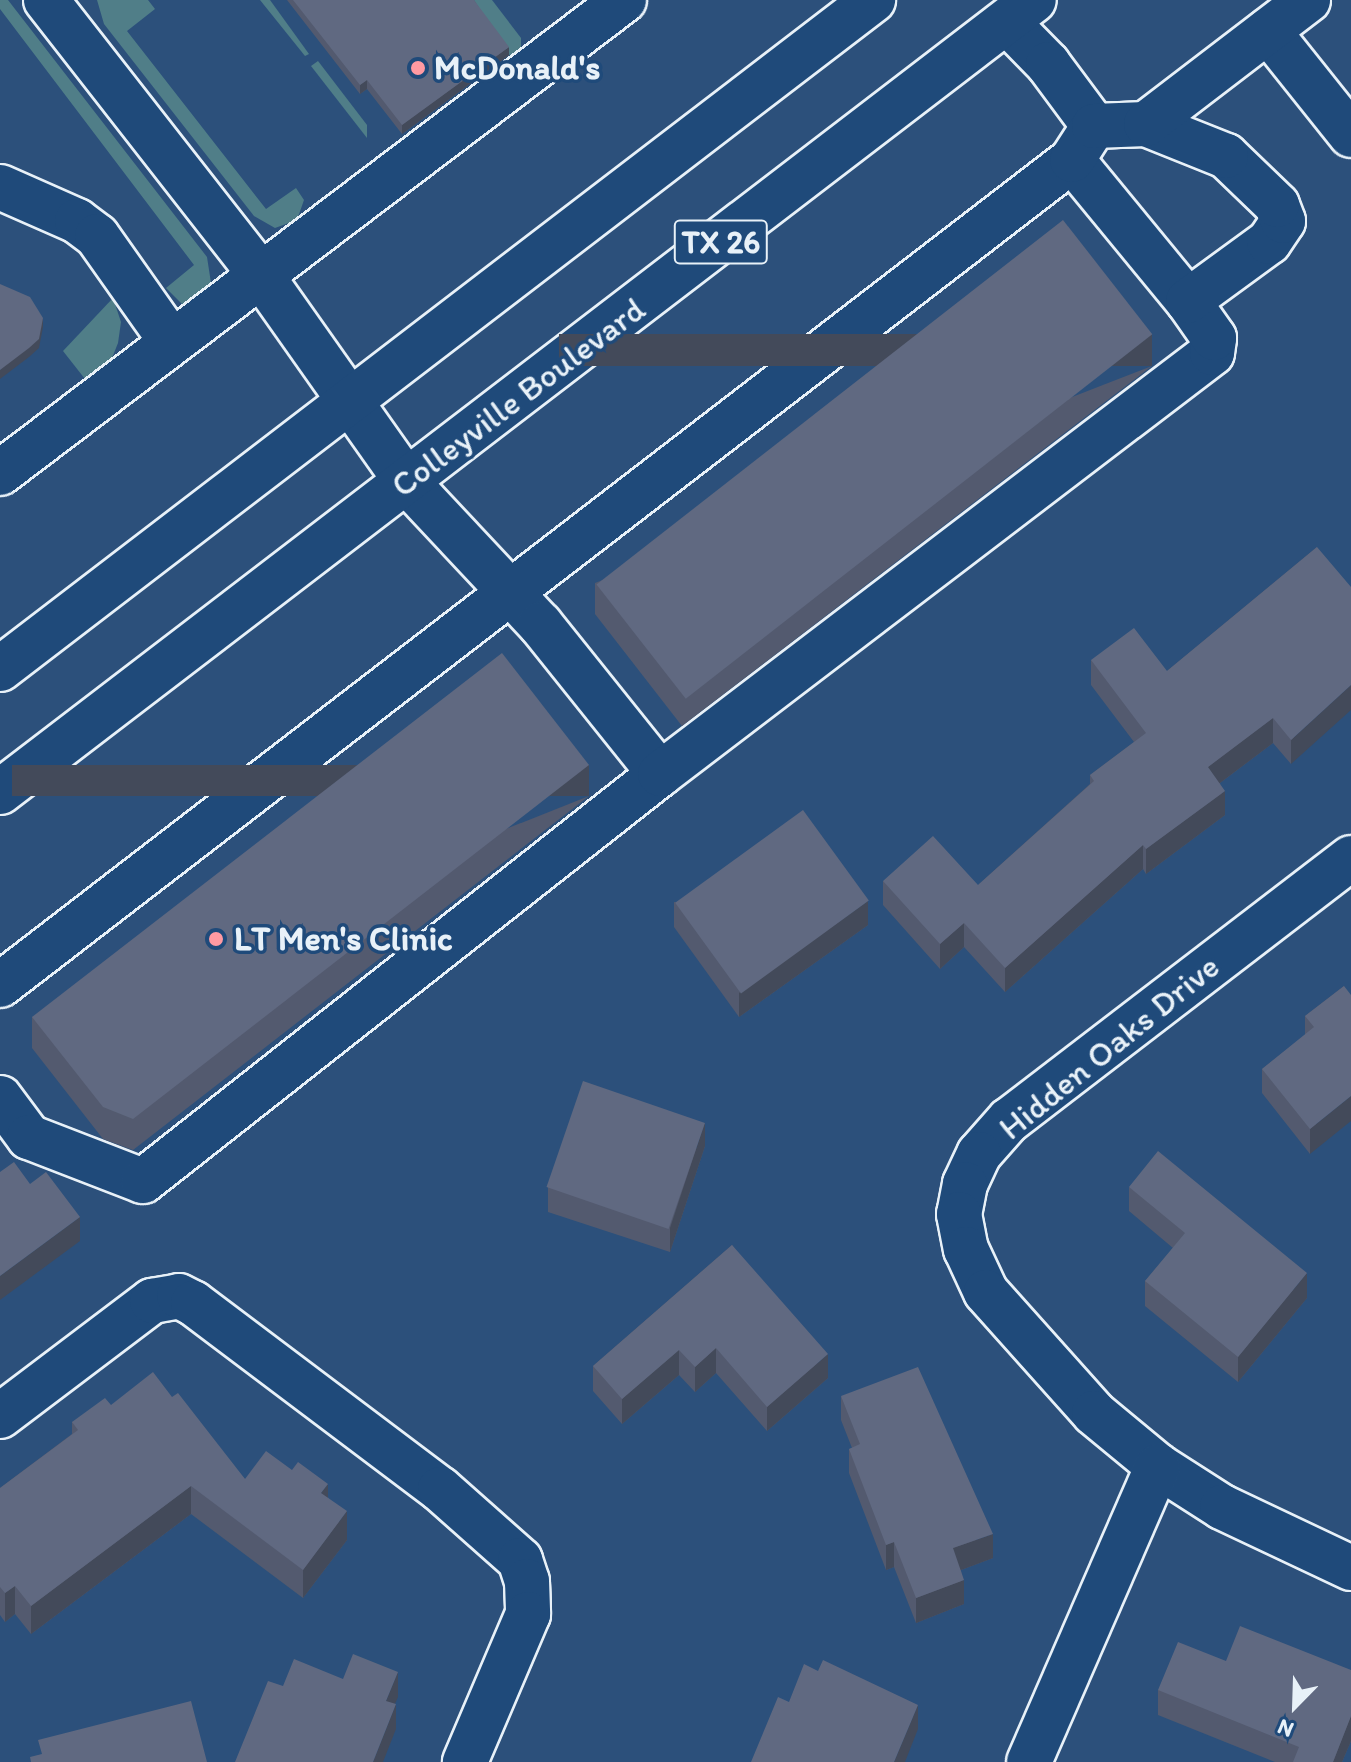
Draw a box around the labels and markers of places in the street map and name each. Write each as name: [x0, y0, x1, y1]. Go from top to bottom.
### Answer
place label: McDonald's: [434, 48, 600, 88]
marker: McDonald's: [409, 59, 427, 77]
place label: LT Men's Clinic: [234, 919, 452, 959]
marker: LT Men's Clinic: [205, 928, 227, 950]

